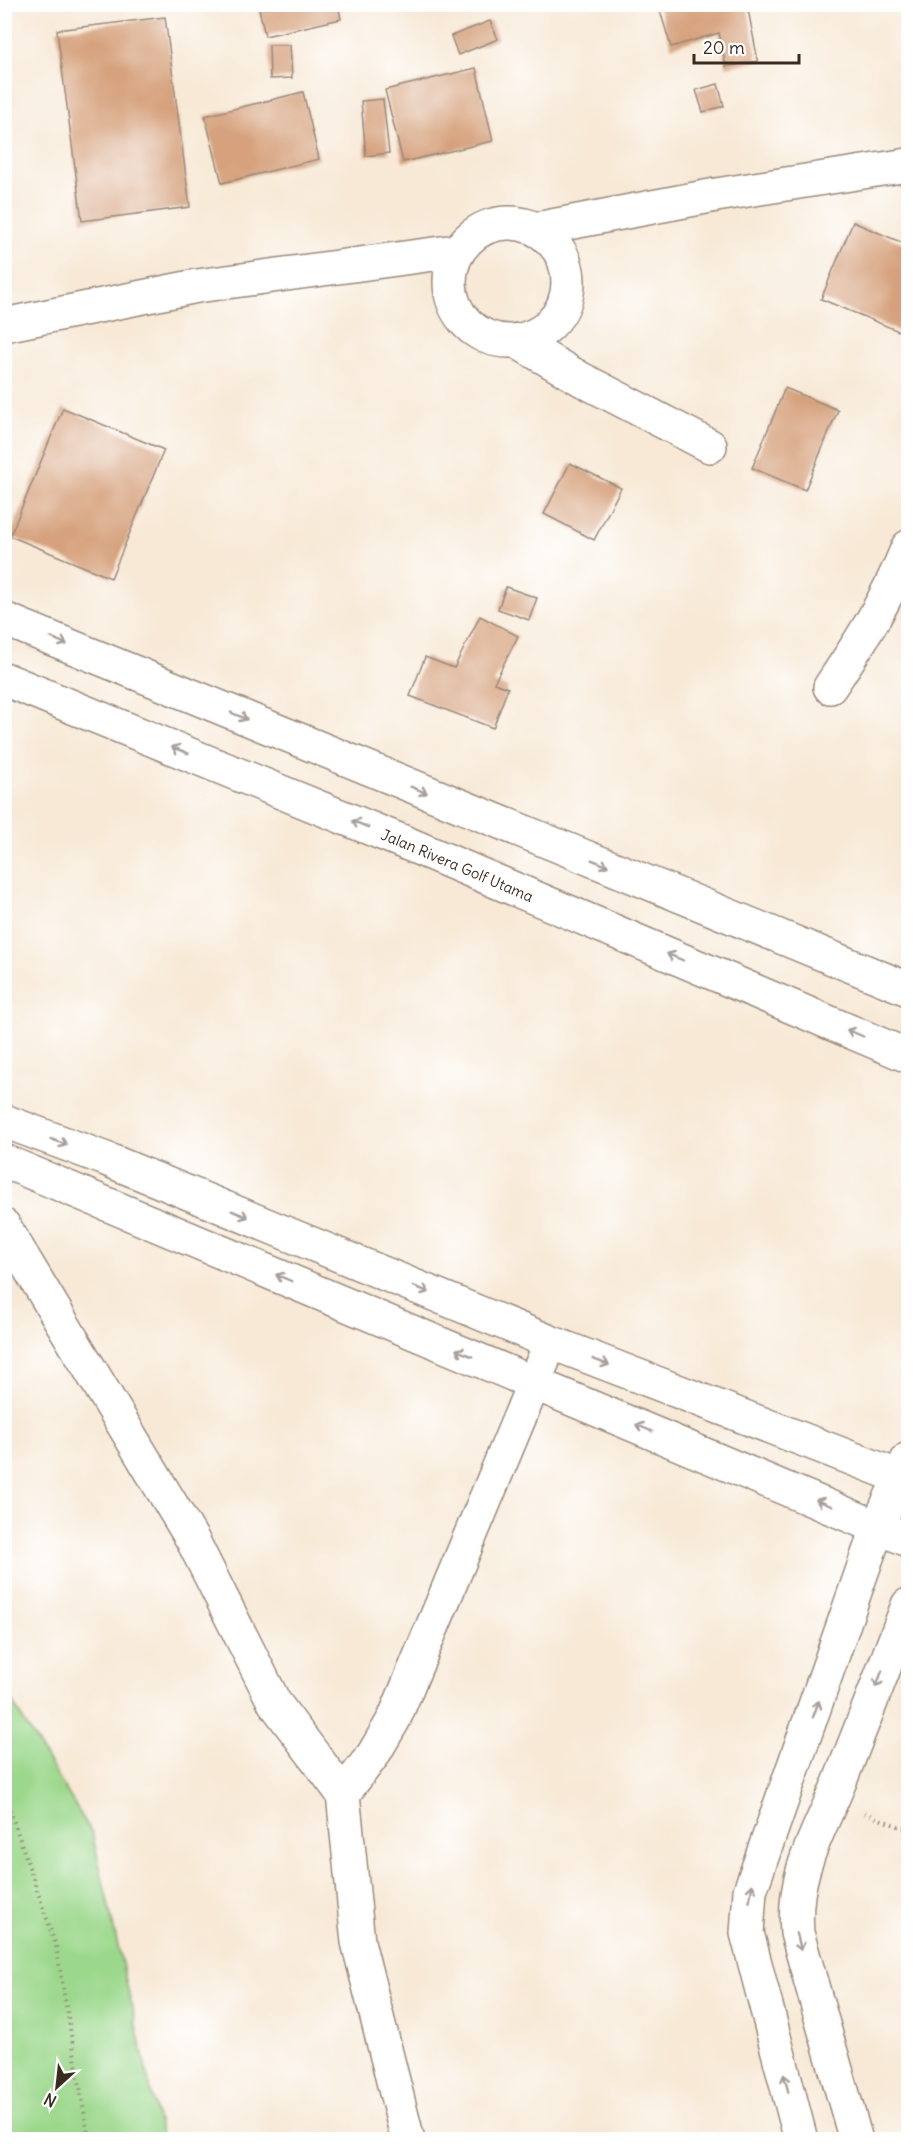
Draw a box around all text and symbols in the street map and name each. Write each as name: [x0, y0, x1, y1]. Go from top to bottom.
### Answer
scale bar: [694, 27, 799, 65]
text: 20 m: [703, 36, 745, 59]
one-way arrow: [49, 636, 67, 647]
one-way arrow: [229, 710, 247, 722]
one-way arrow: [171, 744, 189, 755]
one-way arrow: [409, 785, 428, 796]
one-way arrow: [351, 818, 370, 829]
street label: Jalan Rivera Golf Utama: [378, 824, 537, 906]
one-way arrow: [590, 858, 608, 869]
one-way arrow: [667, 951, 685, 962]
one-way arrow: [846, 1027, 864, 1039]
one-way arrow: [50, 1137, 68, 1148]
one-way arrow: [231, 1209, 249, 1220]
one-way arrow: [275, 1272, 294, 1283]
one-way arrow: [411, 1284, 429, 1295]
one-way arrow: [456, 1347, 474, 1358]
one-way arrow: [591, 1357, 610, 1368]
one-way arrow: [635, 1422, 654, 1433]
one-way arrow: [815, 1497, 834, 1508]
one-way arrow: [873, 1669, 884, 1688]
one-way arrow: [811, 1700, 822, 1719]
one-way arrow: [746, 1884, 757, 1903]
one-way arrow: [794, 1932, 806, 1951]
north arrow: [27, 2057, 87, 2117]
one-way arrow: [780, 2074, 792, 2093]
text: N: [41, 2089, 60, 2112]

